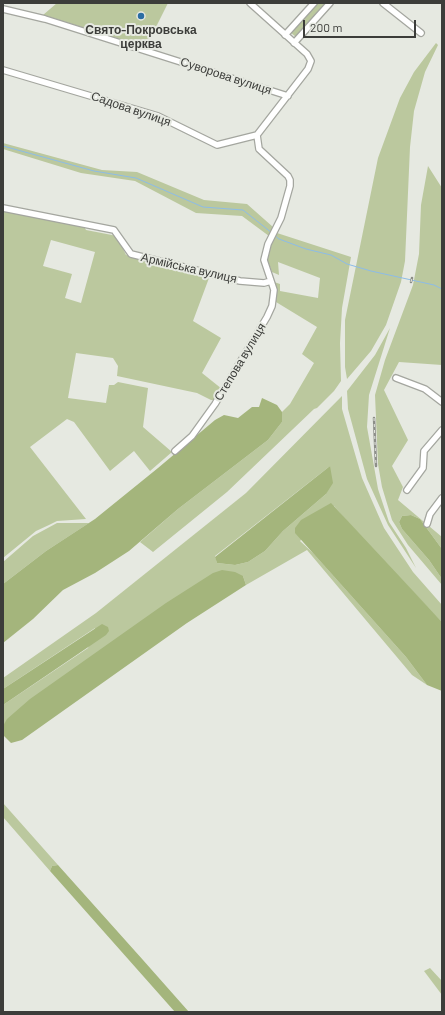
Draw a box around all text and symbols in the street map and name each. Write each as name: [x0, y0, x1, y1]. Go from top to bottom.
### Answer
marker: Свято-Покровська церква: [136, 11, 146, 21]
scale bar: [305, 12, 418, 38]
text: 200 m: [310, 20, 342, 34]
place label: Свято-Покровська церква: [85, 23, 197, 51]
street label: Суворова вулиця: [179, 54, 273, 98]
street label: Садова вулиця: [89, 89, 173, 129]
street label: Армійська вулиця: [140, 250, 238, 286]
street label: Степова вулиця: [211, 321, 269, 403]

